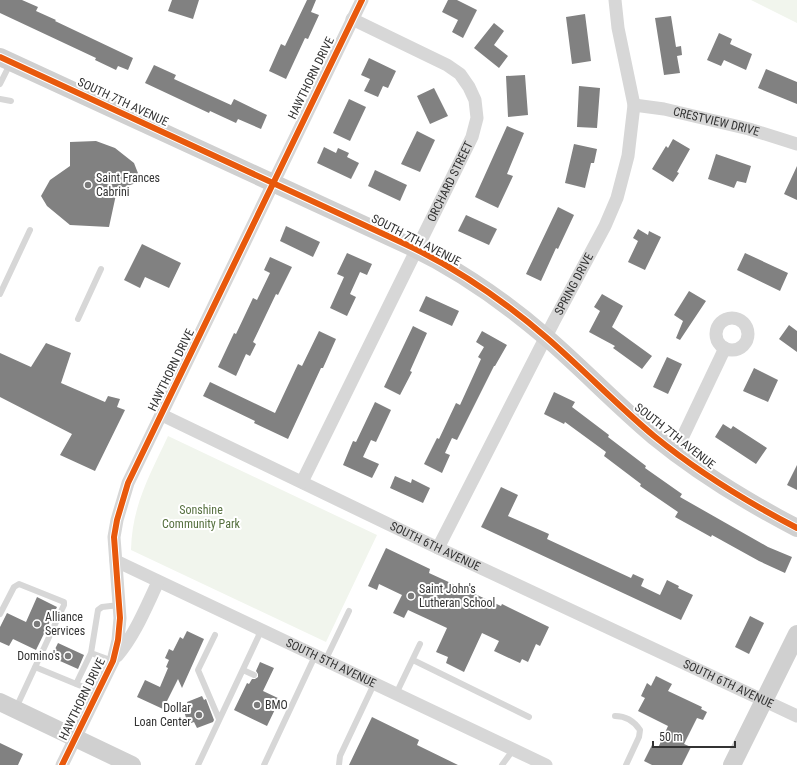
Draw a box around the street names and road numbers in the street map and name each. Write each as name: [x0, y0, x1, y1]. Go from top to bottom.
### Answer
street label: HAWTHORN DRIVE: [285, 35, 337, 121]
street label: SOUTH 7TH AVENUE: [76, 75, 170, 129]
street label: CRESTVIEW DRIVE: [672, 104, 761, 139]
street label: ORCHARD STREET: [424, 139, 476, 224]
street label: SOUTH 7TH AVENUE: [369, 211, 463, 269]
street label: SPRING DRIVE: [552, 250, 596, 317]
street label: HAWTHORN DRIVE: [145, 327, 197, 413]
street label: SOUTH 7TH AVENUE: [632, 400, 718, 472]
street label: SOUTH 6TH AVENUE: [388, 519, 482, 574]
street label: SOUTH 5TH AVENUE: [284, 636, 378, 690]
street label: HAWTHORN DRIVE: [56, 656, 108, 742]
street label: SOUTH 6TH AVENUE: [681, 657, 776, 711]

